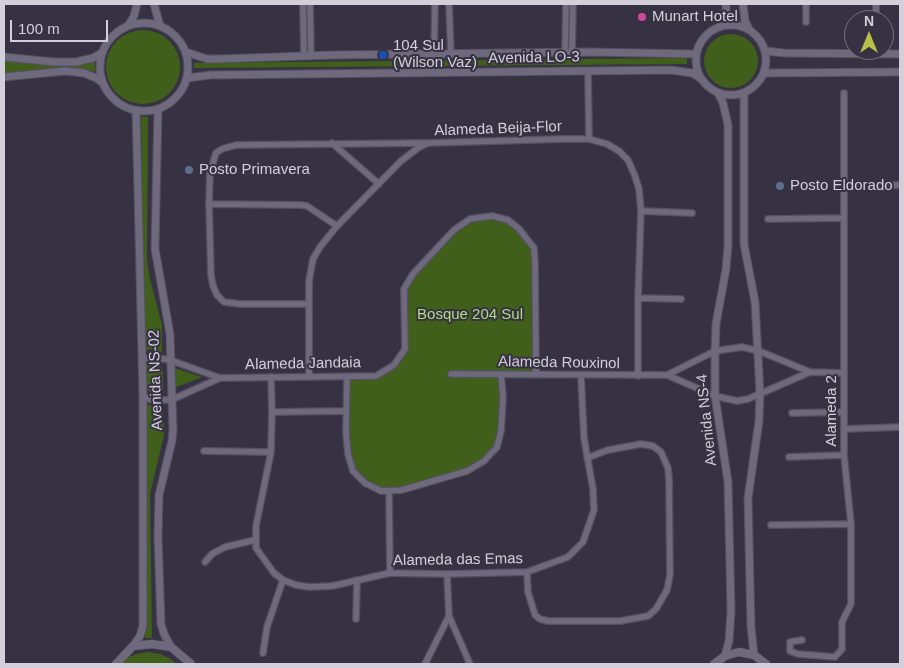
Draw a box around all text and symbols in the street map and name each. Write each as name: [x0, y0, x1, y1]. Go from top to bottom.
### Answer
place label: Munart Hotel: [652, 8, 738, 26]
scale bar: [12, 10, 110, 42]
north arrow: [844, 10, 894, 60]
marker: Munart Hotel: [636, 11, 648, 23]
text: N: [864, 13, 874, 29]
text: 100 m: [18, 20, 60, 37]
place label: 104 Sul (Wilson Vaz): [393, 37, 477, 72]
street label: Avenida LO-3: [488, 48, 580, 68]
marker: 104 Sul (Wilson Vaz): [377, 49, 389, 61]
street label: Alameda Beija-Flor: [434, 118, 562, 140]
place label: Posto Primavera: [199, 161, 310, 179]
marker: Posto Primavera: [183, 164, 195, 176]
place label: Posto Eldorado: [790, 177, 893, 195]
marker: Posto Eldorado: [774, 180, 786, 192]
park label: Bosque 204 Sul: [417, 306, 523, 324]
street label: Avenida NS-02: [145, 329, 167, 431]
street label: Alameda Rouxinol: [498, 353, 620, 373]
street label: Alameda Jandaia: [245, 354, 361, 374]
street label: Avenida NS-4: [693, 373, 721, 467]
street label: Alameda 2: [823, 375, 841, 447]
street label: Alameda das Emas: [393, 550, 523, 570]

